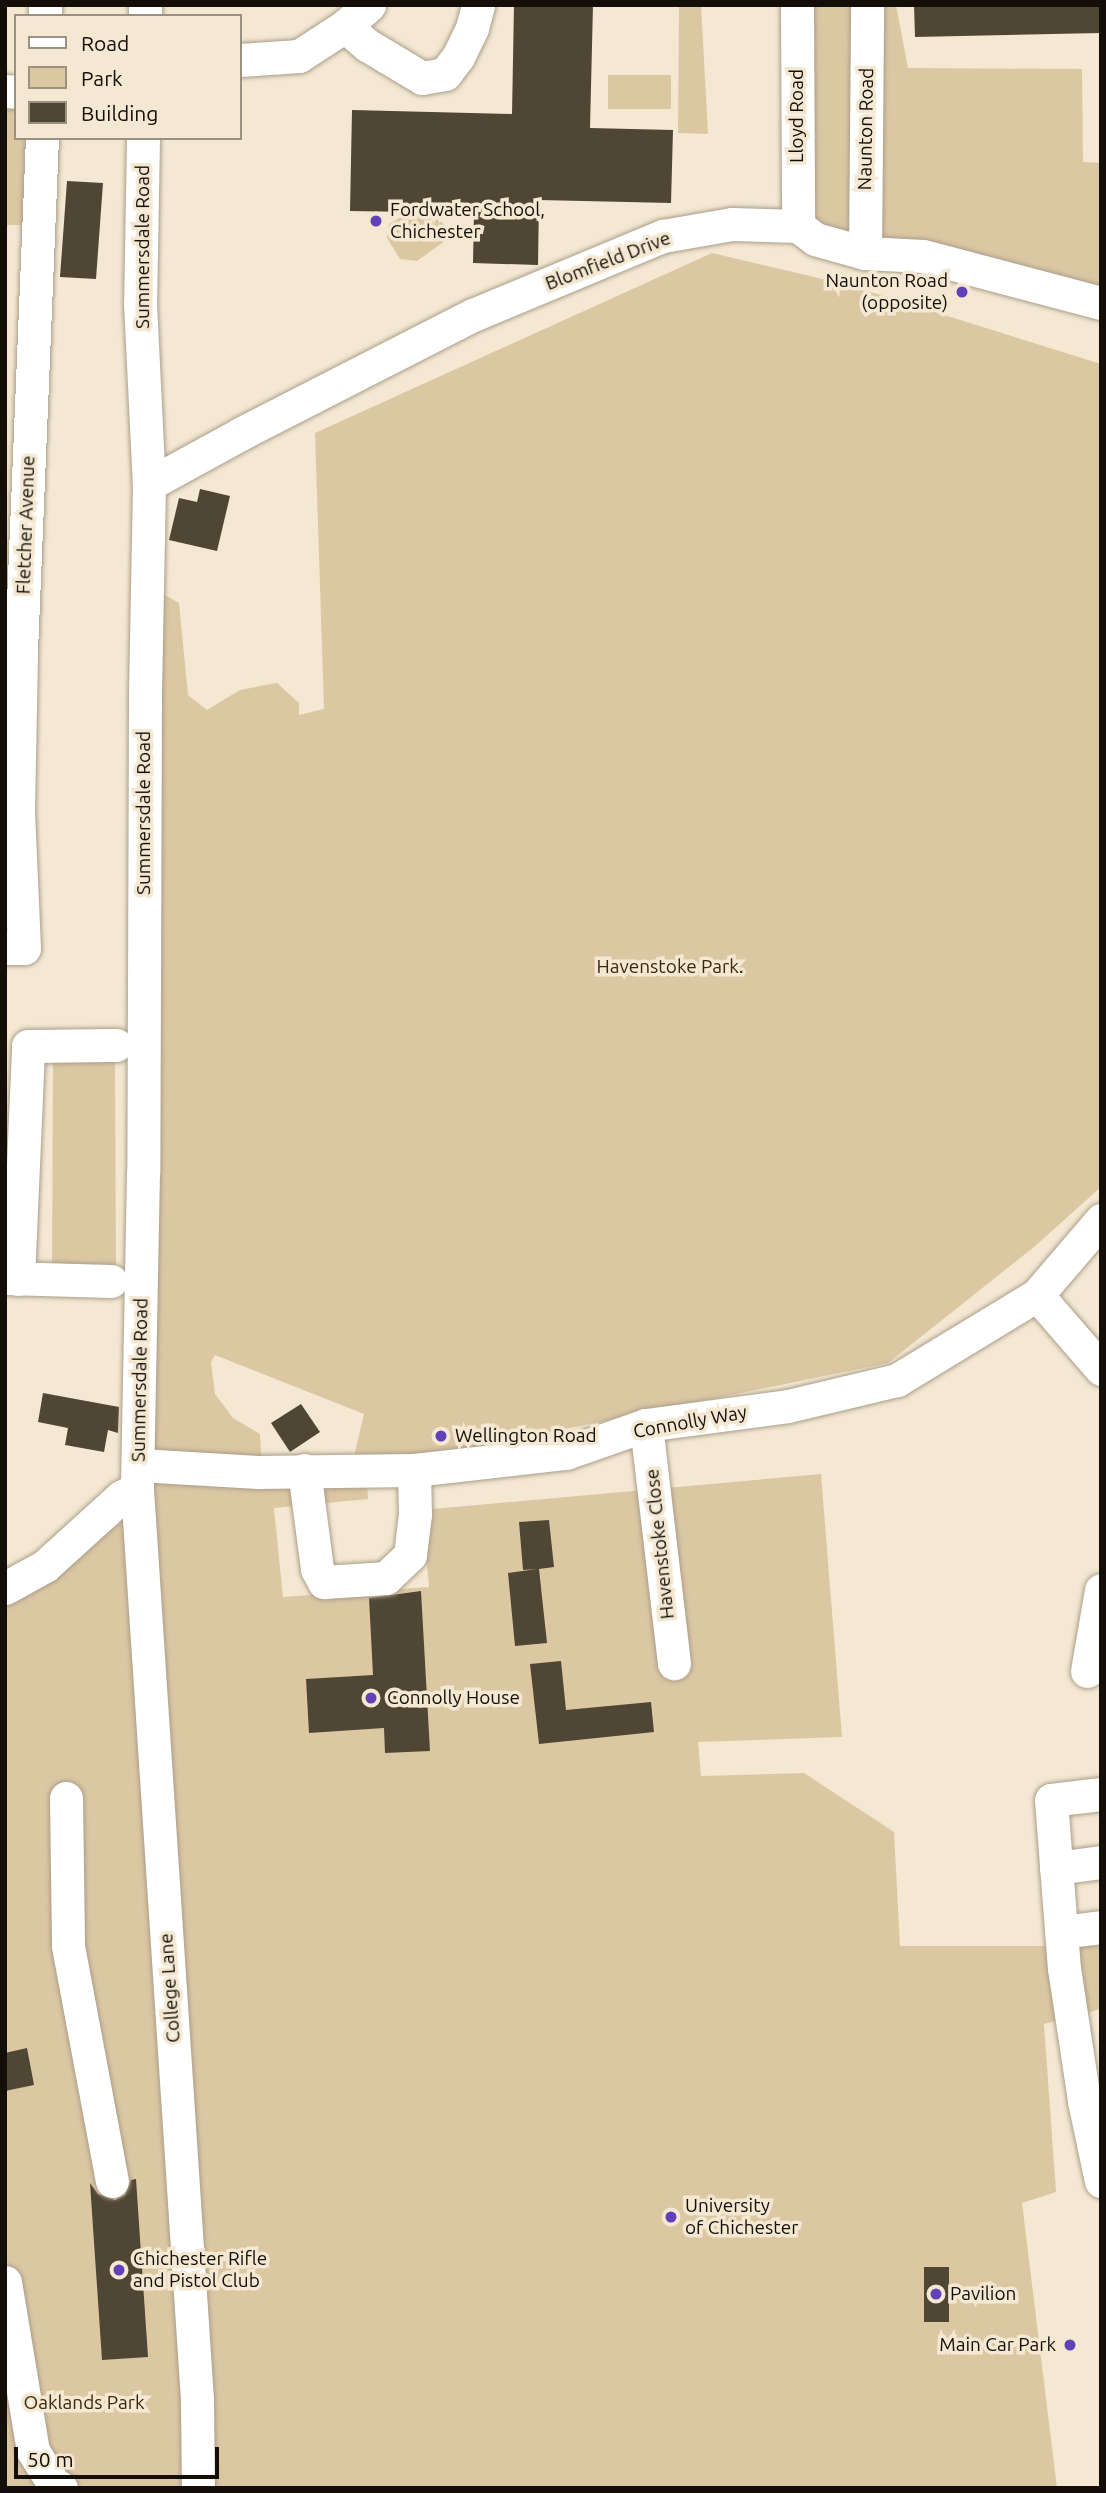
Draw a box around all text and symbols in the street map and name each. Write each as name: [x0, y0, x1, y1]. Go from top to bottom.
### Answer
legend: [14, 14, 242, 140]
text: Road: [81, 31, 129, 55]
text: Park: [81, 66, 123, 90]
street label: Naunton Road: [854, 68, 878, 190]
street label: Lloyd Road: [786, 69, 808, 163]
text: Building: [81, 101, 158, 125]
street label: Summersdale Road: [132, 165, 154, 329]
place label: Fordwater School, Chichester: [390, 199, 545, 243]
marker: Fordwater School, Chichester: [368, 213, 384, 229]
street label: Blomfield Drive: [542, 227, 674, 295]
place label: Naunton Road (opposite): [825, 270, 948, 314]
marker: Naunton Road (opposite): [954, 284, 970, 300]
street label: Fletcher Avenue: [12, 455, 40, 595]
street label: Summersdale Road: [133, 731, 155, 895]
park label: Havenstoke Park.: [597, 956, 743, 978]
street label: Summersdale Road: [127, 1298, 153, 1462]
street label: Connolly Way: [631, 1401, 749, 1443]
place label: Wellington Road: [455, 1425, 597, 1447]
marker: Wellington Road: [433, 1428, 449, 1444]
street label: Havenstoke Close: [641, 1468, 679, 1620]
place label: Connolly House: [387, 1687, 520, 1709]
marker: Connolly House: [361, 1688, 381, 1708]
street label: College Lane: [155, 1932, 185, 2044]
place label: University of Chichester: [685, 2195, 798, 2239]
marker: University of Chichester: [663, 2209, 679, 2225]
place label: Chichester Rifle and Pistol Club: [133, 2248, 267, 2292]
marker: Chichester Rifle and Pistol Club: [111, 2262, 127, 2278]
place label: Pavilion: [950, 2283, 1016, 2305]
marker: Pavilion: [928, 2286, 944, 2302]
place label: Main Car Park: [939, 2334, 1056, 2356]
marker: Main Car Park: [1062, 2337, 1078, 2353]
park label: Oaklands Park: [23, 2392, 145, 2414]
scale bar: [18, 2434, 222, 2478]
text: 50 m: [27, 2447, 74, 2471]

